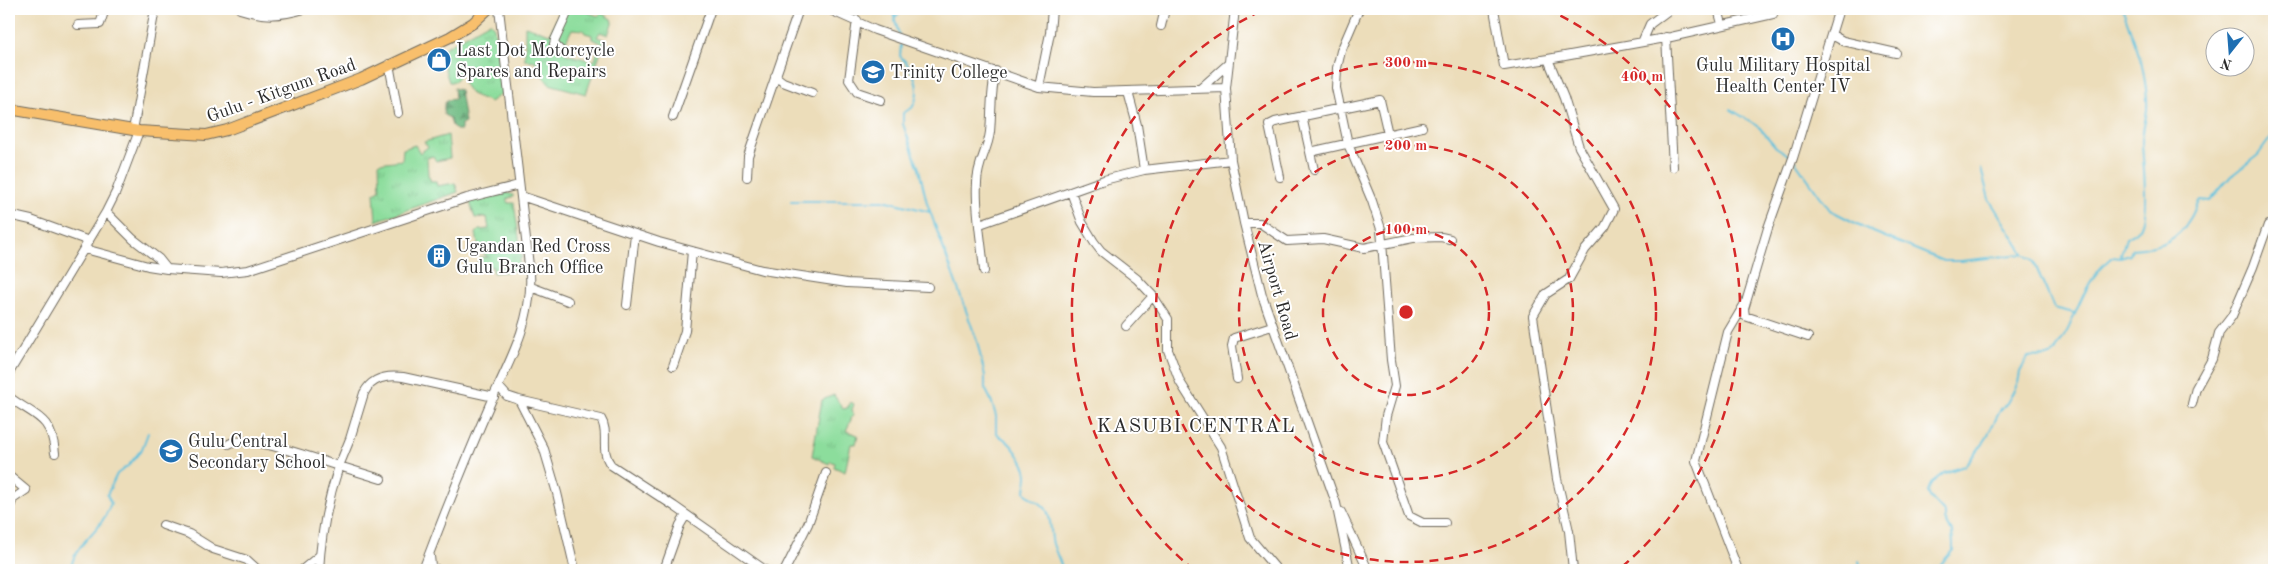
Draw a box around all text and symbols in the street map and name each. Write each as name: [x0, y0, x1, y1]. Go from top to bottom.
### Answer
hospital icon: Gulu Military Hospital Health Center IV: [1770, 26, 1796, 52]
north arrow: [2206, 28, 2256, 78]
place label: Last Dot Motorcycle Spares and Repairs: [456, 42, 615, 81]
shop icon: Last Dot Motorcycle Spares and Repairs: [426, 47, 452, 73]
text: N: [2219, 55, 2234, 72]
street label: Gulu - Kitgum Road: [204, 56, 358, 126]
text: 300 m: [1385, 56, 1427, 71]
place label: Gulu Military Hospital Health Center IV: [1696, 57, 1870, 96]
school or university icon: Trinity College: [860, 59, 886, 85]
place label: Trinity College: [890, 64, 1008, 82]
text: 400 m: [1621, 70, 1663, 85]
text: 200 m: [1385, 139, 1427, 154]
text: 100 m: [1385, 223, 1427, 238]
place label: Ugandan Red Cross Gulu Branch Office: [456, 238, 610, 277]
street label: Airport Road: [1254, 238, 1300, 342]
building icon: Ugandan Red Cross Gulu Branch Office: [426, 243, 452, 269]
centre of rings: [1397, 303, 1415, 321]
district label: KASUBI CENTRAL: [1096, 417, 1296, 437]
place label: Gulu Central Secondary School: [188, 433, 326, 472]
school or university icon: Gulu Central Secondary School: [158, 438, 184, 464]

